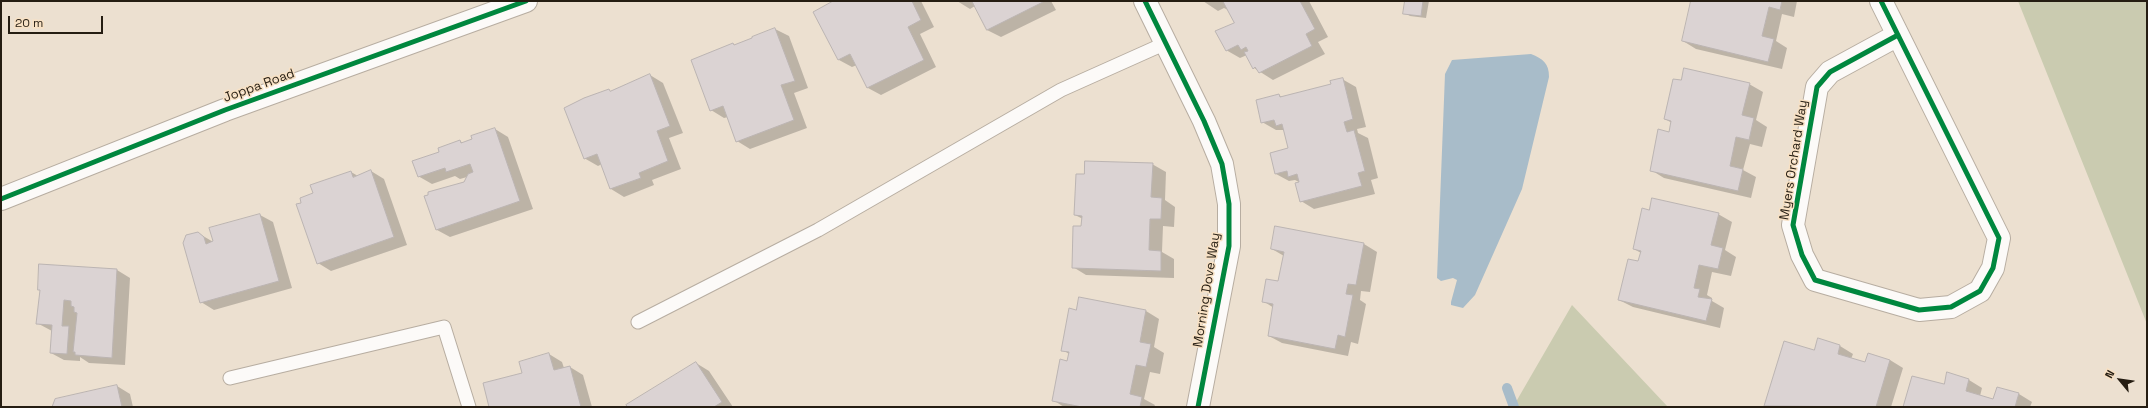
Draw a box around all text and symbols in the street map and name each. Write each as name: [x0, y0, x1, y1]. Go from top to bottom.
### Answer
scale bar: [10, 8, 105, 34]
text: 20 m: [15, 15, 43, 31]
street label: Joppa Road: [221, 66, 297, 106]
street label: Myers Orchard Way: [1777, 99, 1811, 221]
street label: Morning Dove Way: [1190, 232, 1224, 348]
north arrow: [2100, 360, 2140, 400]
text: N: [2102, 368, 2117, 381]

